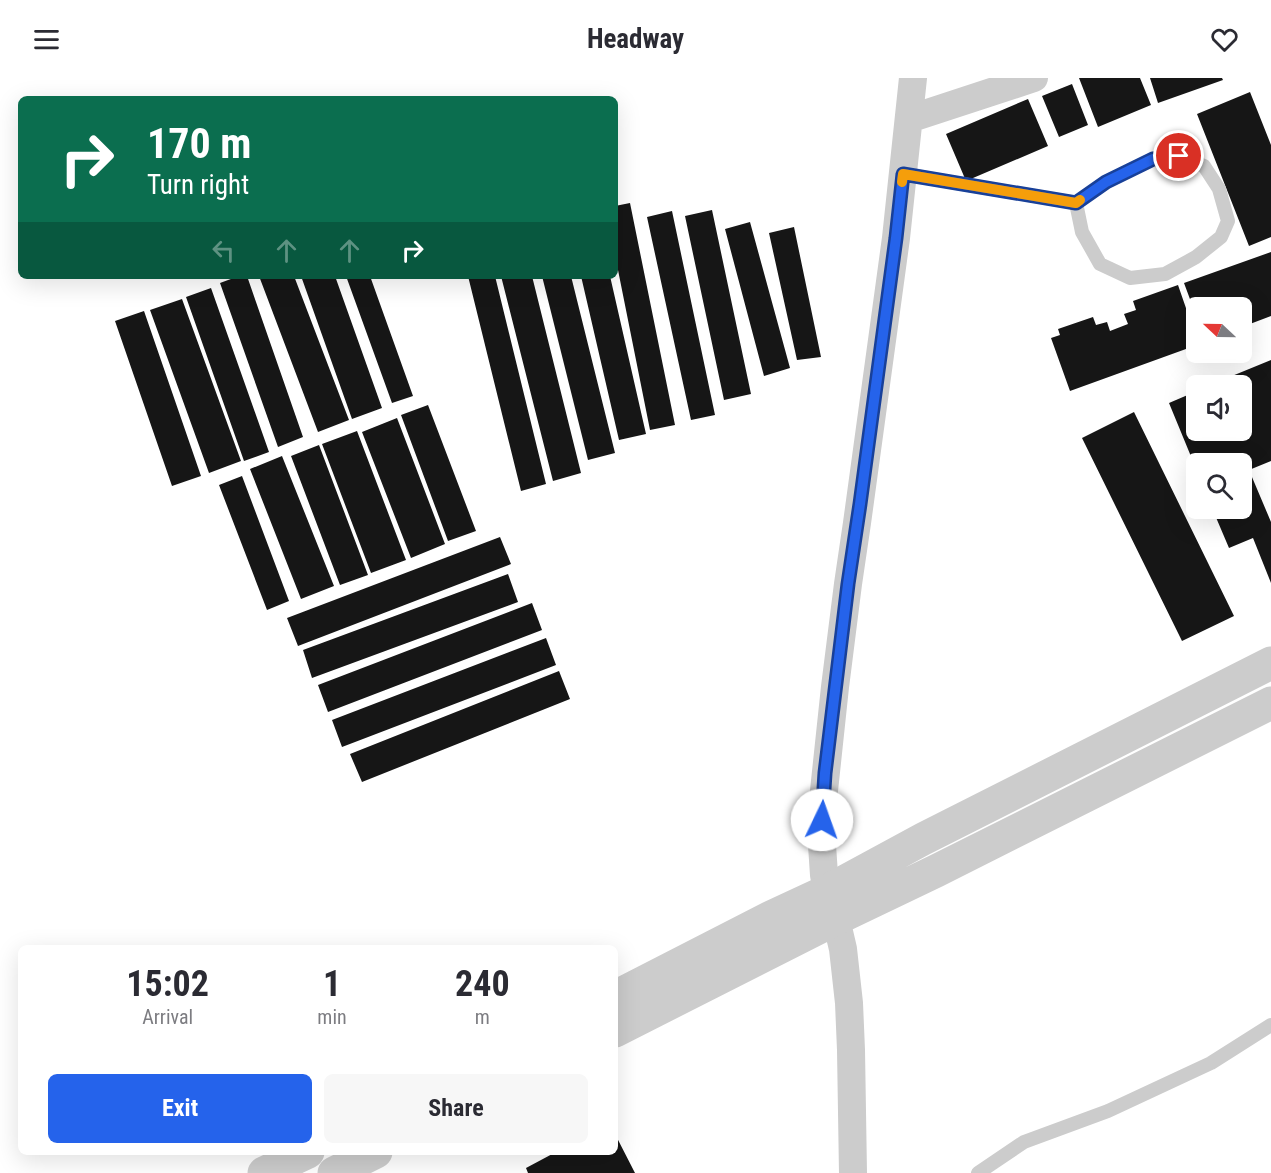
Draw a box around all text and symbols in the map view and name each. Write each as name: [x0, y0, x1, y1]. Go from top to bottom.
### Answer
icon: menu: [30, 23, 63, 56]
text: Headway: [587, 23, 684, 55]
icon: heart: [1208, 23, 1241, 56]
text: 170 m: [147, 119, 252, 168]
icon: right: [48, 120, 126, 198]
pin: [1153, 130, 1204, 181]
icon: arrive: [1162, 139, 1195, 172]
text: Turn right: [147, 169, 249, 201]
icon: left: [207, 234, 240, 267]
icon: ahead: [270, 234, 303, 267]
icon: ahead: [333, 234, 366, 267]
icon: right: [396, 234, 429, 267]
north arrow: [1186, 297, 1252, 363]
map controls: [1186, 297, 1252, 519]
button: sound: [1186, 375, 1252, 441]
button: search: [1186, 453, 1252, 519]
position arrow: [790, 788, 854, 852]
text: 15:02: [126, 963, 209, 1005]
text: 1: [323, 963, 341, 1005]
text: 240: [455, 963, 510, 1005]
text: Arrival: [142, 1005, 193, 1029]
text: min: [317, 1005, 347, 1029]
text: m: [475, 1005, 490, 1029]
button: Exit: [48, 1074, 312, 1143]
button: Share: [324, 1074, 588, 1143]

